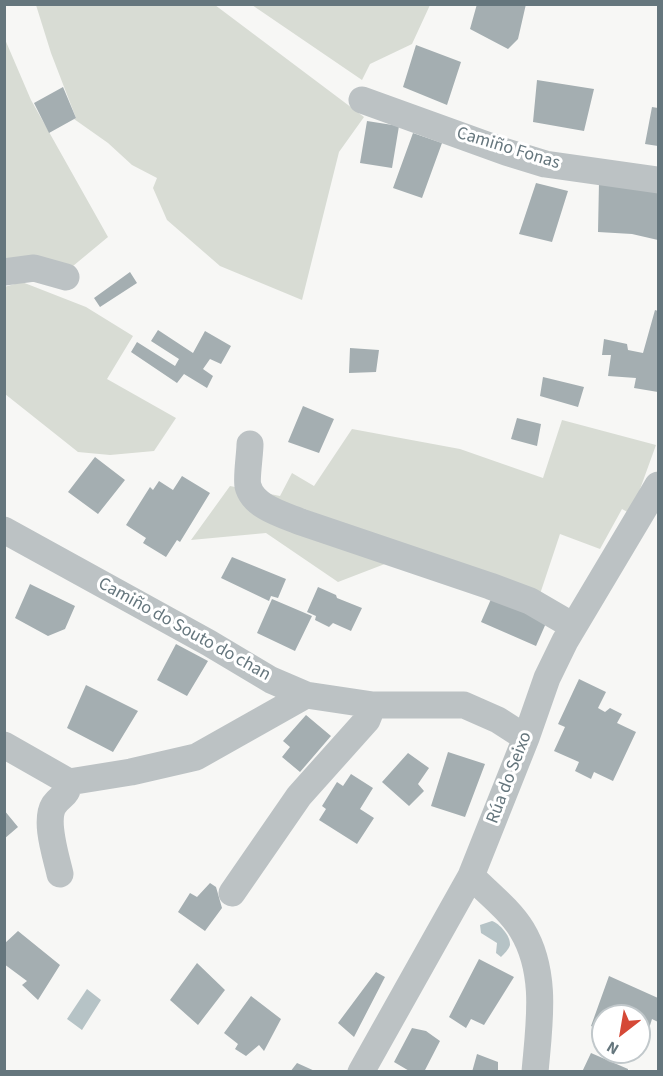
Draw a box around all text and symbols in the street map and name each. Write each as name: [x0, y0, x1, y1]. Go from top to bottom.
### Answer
street label: Camiño Fonas: [454, 123, 562, 175]
street label: Camiño do Souto do chan: [94, 574, 274, 686]
street label: Rúa do Seixo: [483, 729, 537, 827]
north arrow: [591, 1004, 651, 1064]
text: N: [603, 1036, 623, 1060]

